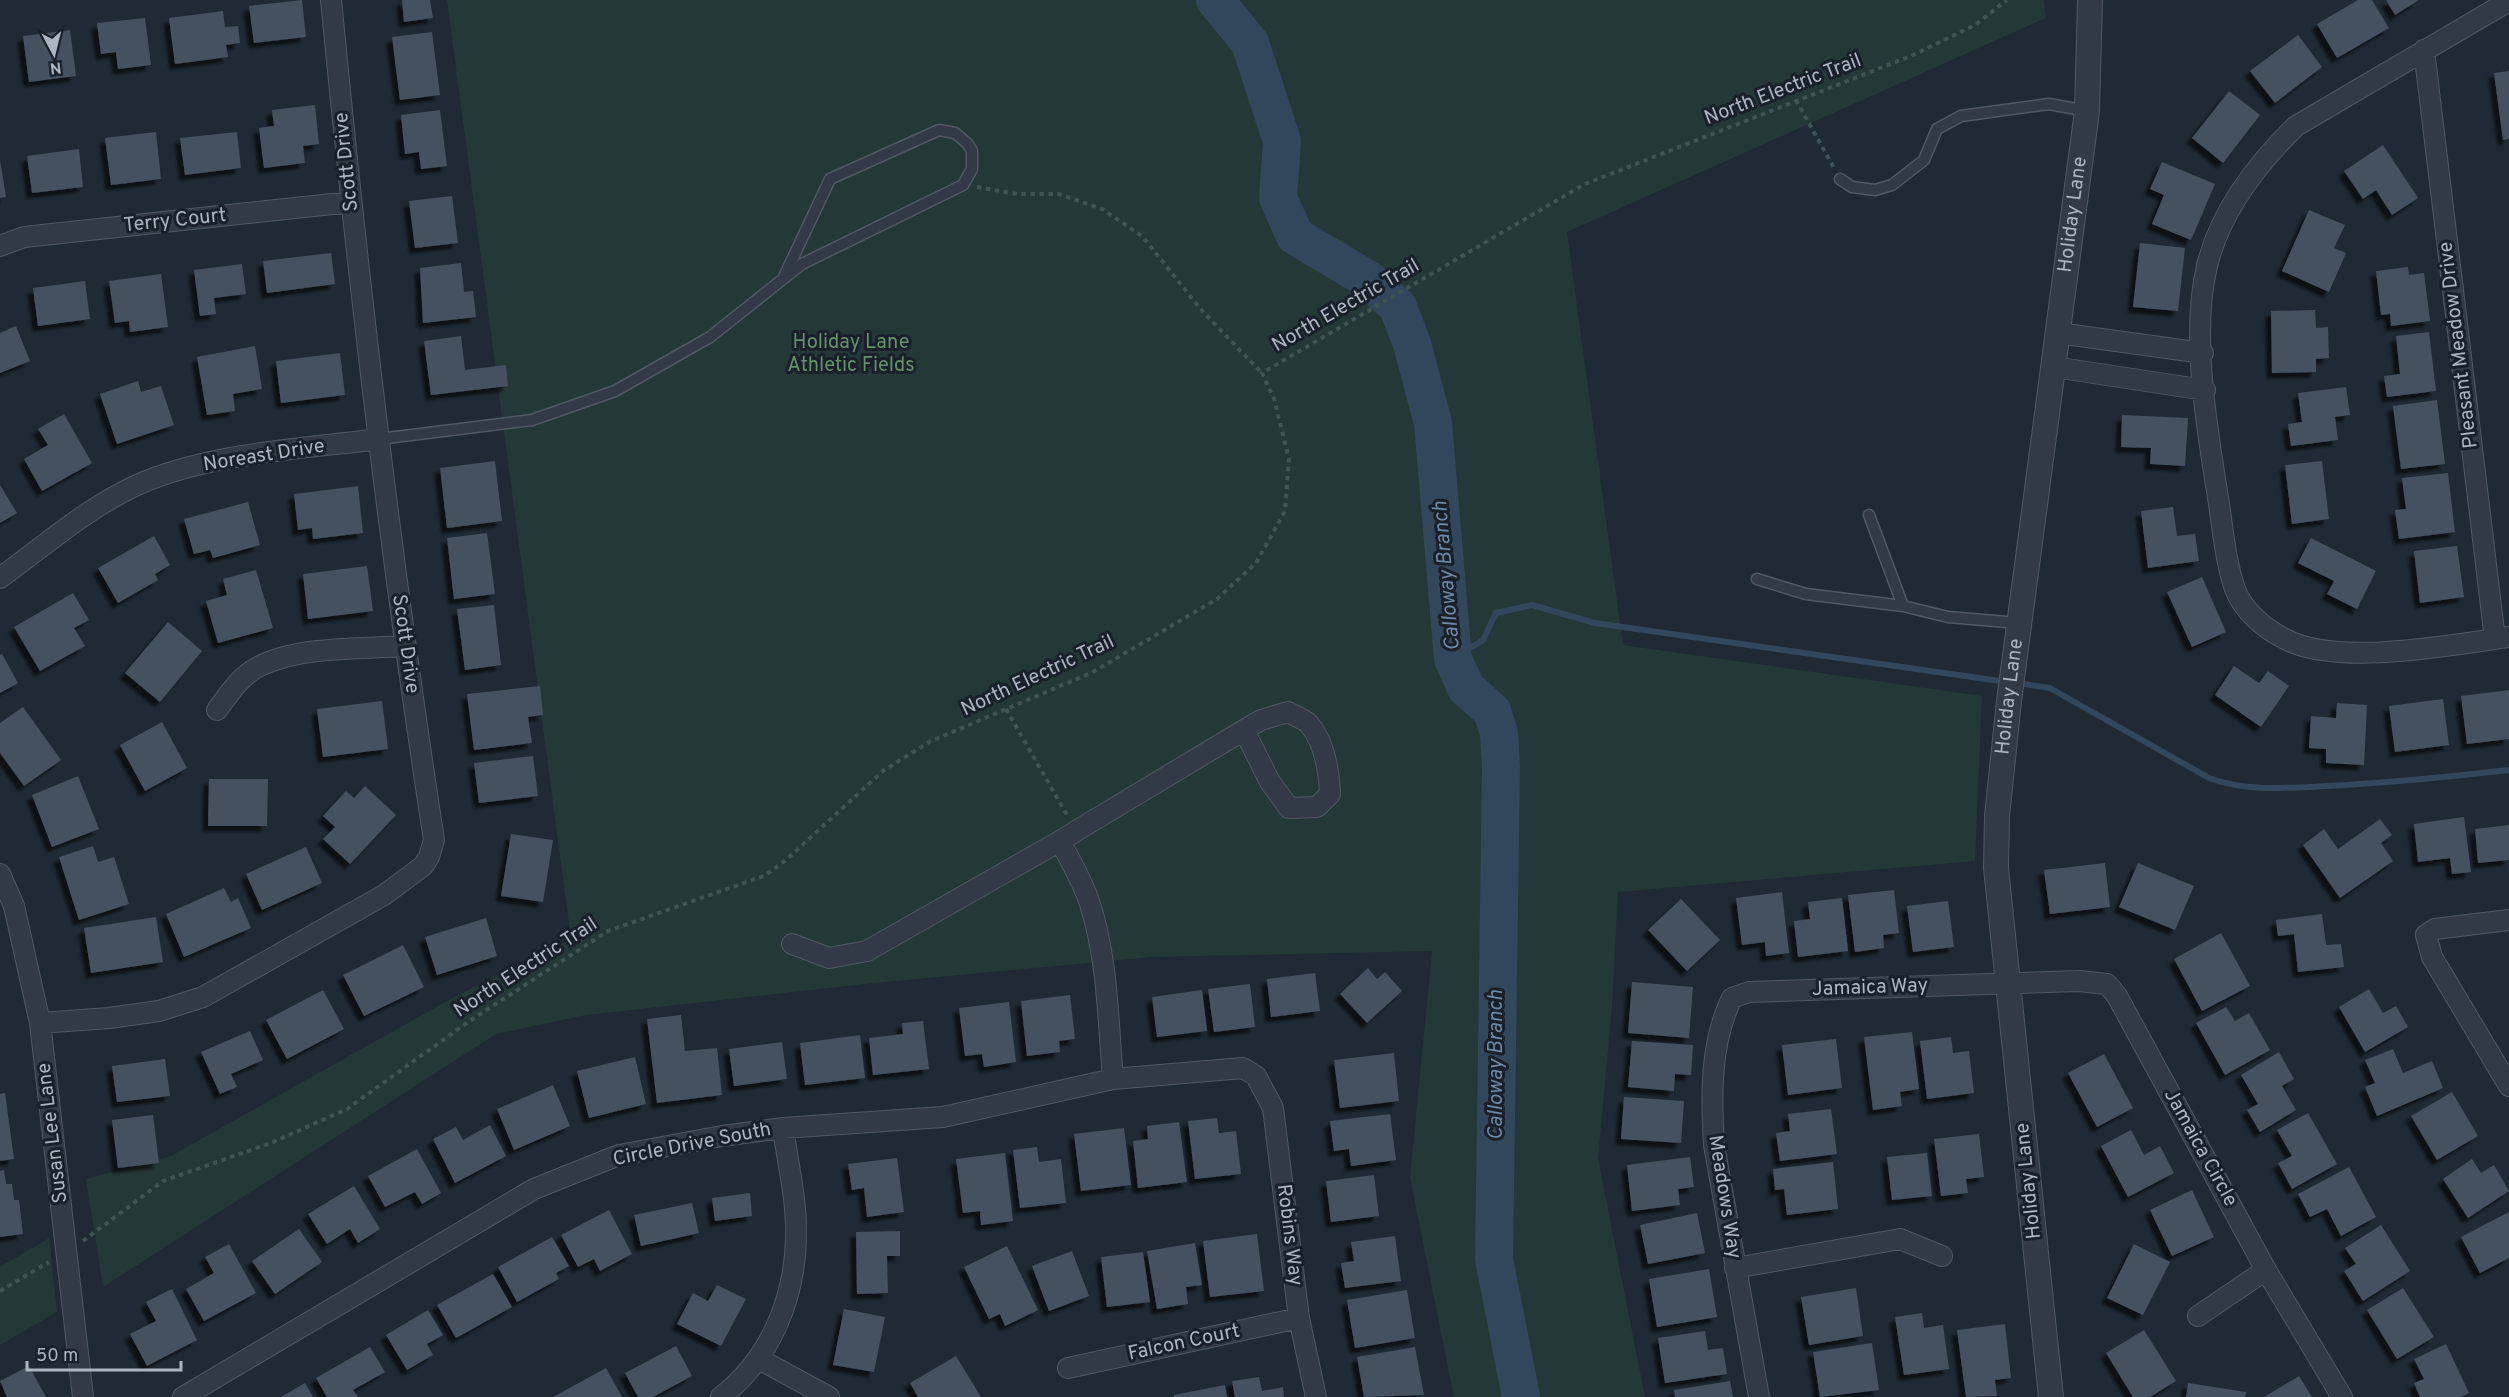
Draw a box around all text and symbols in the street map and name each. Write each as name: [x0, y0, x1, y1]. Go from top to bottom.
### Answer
north arrow: [24, 24, 84, 84]
street label: North Electric Trail: [1701, 48, 1865, 132]
text: N: [49, 56, 63, 78]
street label: Scott Drive: [329, 111, 365, 213]
street label: Holiday Lane: [2053, 155, 2094, 274]
street label: Terry Court: [122, 203, 228, 239]
street label: Pleasant Meadow Drive: [2433, 240, 2485, 450]
street label: North Electric Trail: [1268, 253, 1424, 359]
park label: Holiday Lane Athletic Fields: [787, 330, 915, 379]
street label: Noreast Drive: [201, 434, 327, 478]
water label: Calloway Branch: [1427, 499, 1467, 652]
street label: Scott Drive: [385, 593, 425, 695]
street label: North Electric Trail: [957, 629, 1119, 723]
street label: Holiday Lane: [1990, 637, 2030, 756]
street label: North Electric Trail: [449, 912, 603, 1024]
street label: Jamaica Way: [1811, 973, 1929, 1003]
water label: Calloway Branch: [1483, 989, 1510, 1140]
street label: Susan Lee Lane: [31, 1061, 75, 1205]
street label: Jamaica Circle: [2157, 1085, 2243, 1211]
street label: Circle Drive South: [611, 1117, 773, 1173]
street label: Holiday Lane: [2010, 1122, 2048, 1240]
street label: Meadows Way: [1701, 1133, 1747, 1261]
street label: Robins Way: [1270, 1183, 1308, 1287]
street label: Falcon Court: [1126, 1318, 1242, 1368]
scale bar: [27, 1334, 182, 1372]
text: 50 m: [36, 1345, 78, 1368]

